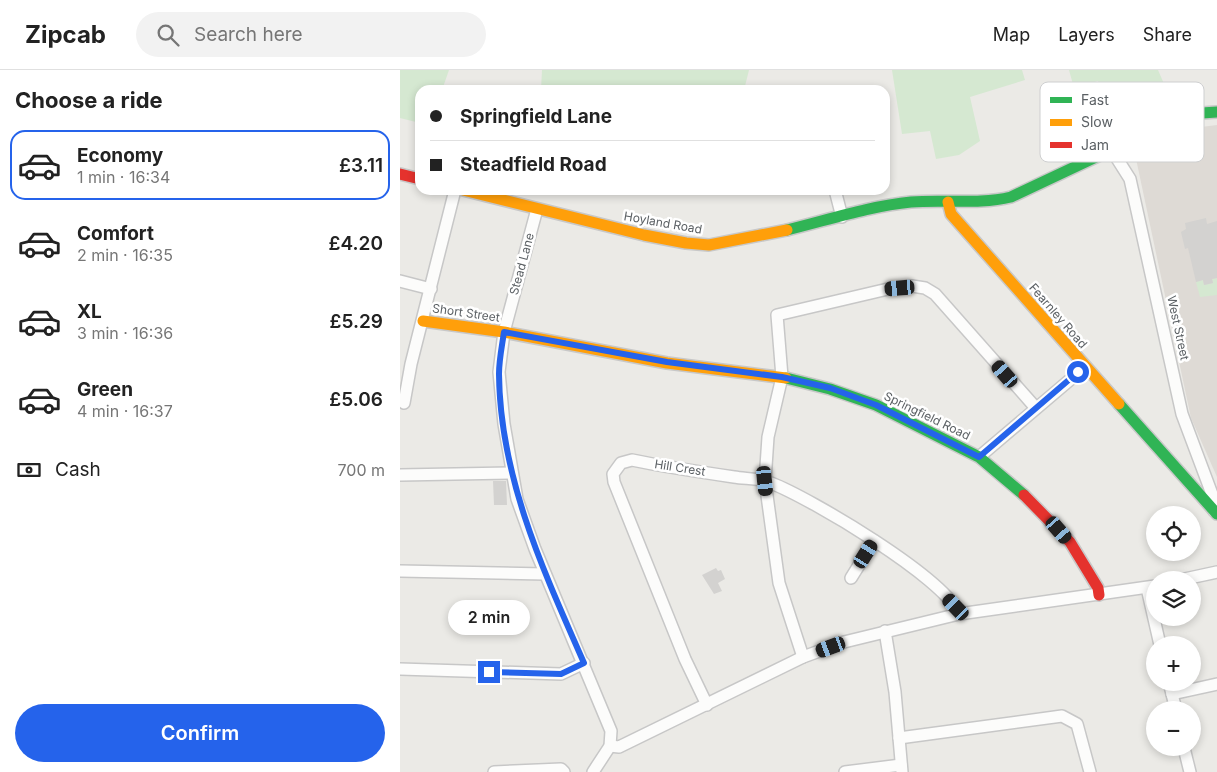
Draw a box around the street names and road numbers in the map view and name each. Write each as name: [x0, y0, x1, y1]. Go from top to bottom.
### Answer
street label: Hoyland Road: [623, 208, 703, 237]
street label: Stead Lane: [506, 231, 537, 297]
street label: Fearnley Road: [1026, 280, 1091, 351]
street label: West Street: [1164, 294, 1193, 362]
street label: Short Street: [431, 300, 501, 325]
street label: Springfield Road: [882, 388, 973, 443]
street label: Hill Crest: [654, 456, 707, 479]

